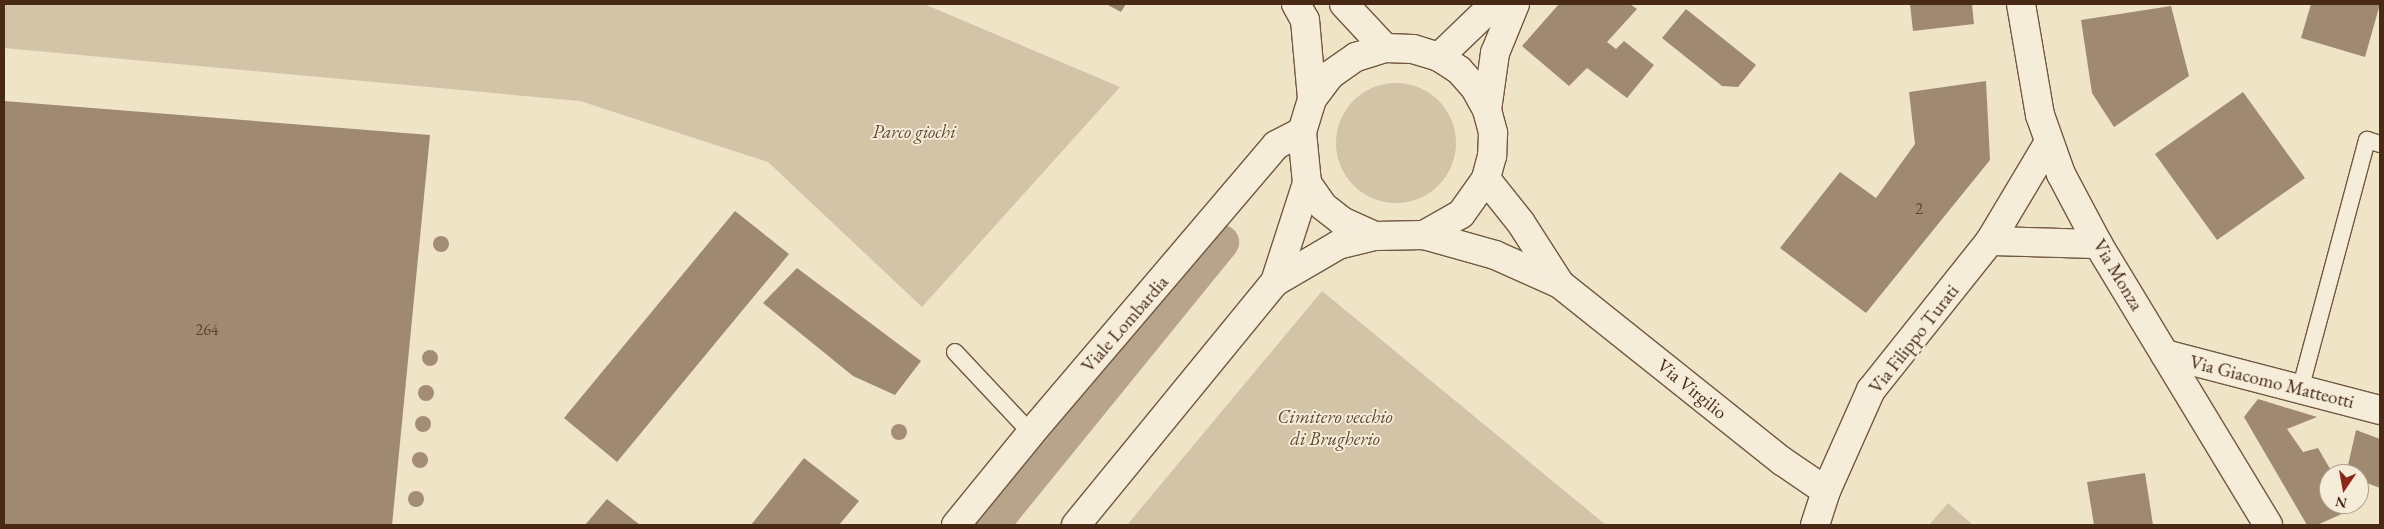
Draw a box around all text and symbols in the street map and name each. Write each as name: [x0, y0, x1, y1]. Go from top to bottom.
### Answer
park label: Parco giochi: [872, 121, 956, 143]
house number: 2: [1915, 199, 1923, 219]
street label: Via Monza: [2088, 235, 2148, 315]
street label: Viale Lombardia: [1077, 271, 1173, 377]
street label: Via Filippo Turati: [1864, 280, 1964, 398]
house number: 264: [195, 320, 219, 340]
street label: Via Giacomo Matteotti: [2187, 351, 2357, 413]
street label: Via Virgilio: [1652, 354, 1732, 424]
park label: Cimitero vecchio di Brugherio: [1277, 406, 1393, 450]
north arrow: [2319, 464, 2369, 514]
text: N: [2334, 493, 2349, 513]

